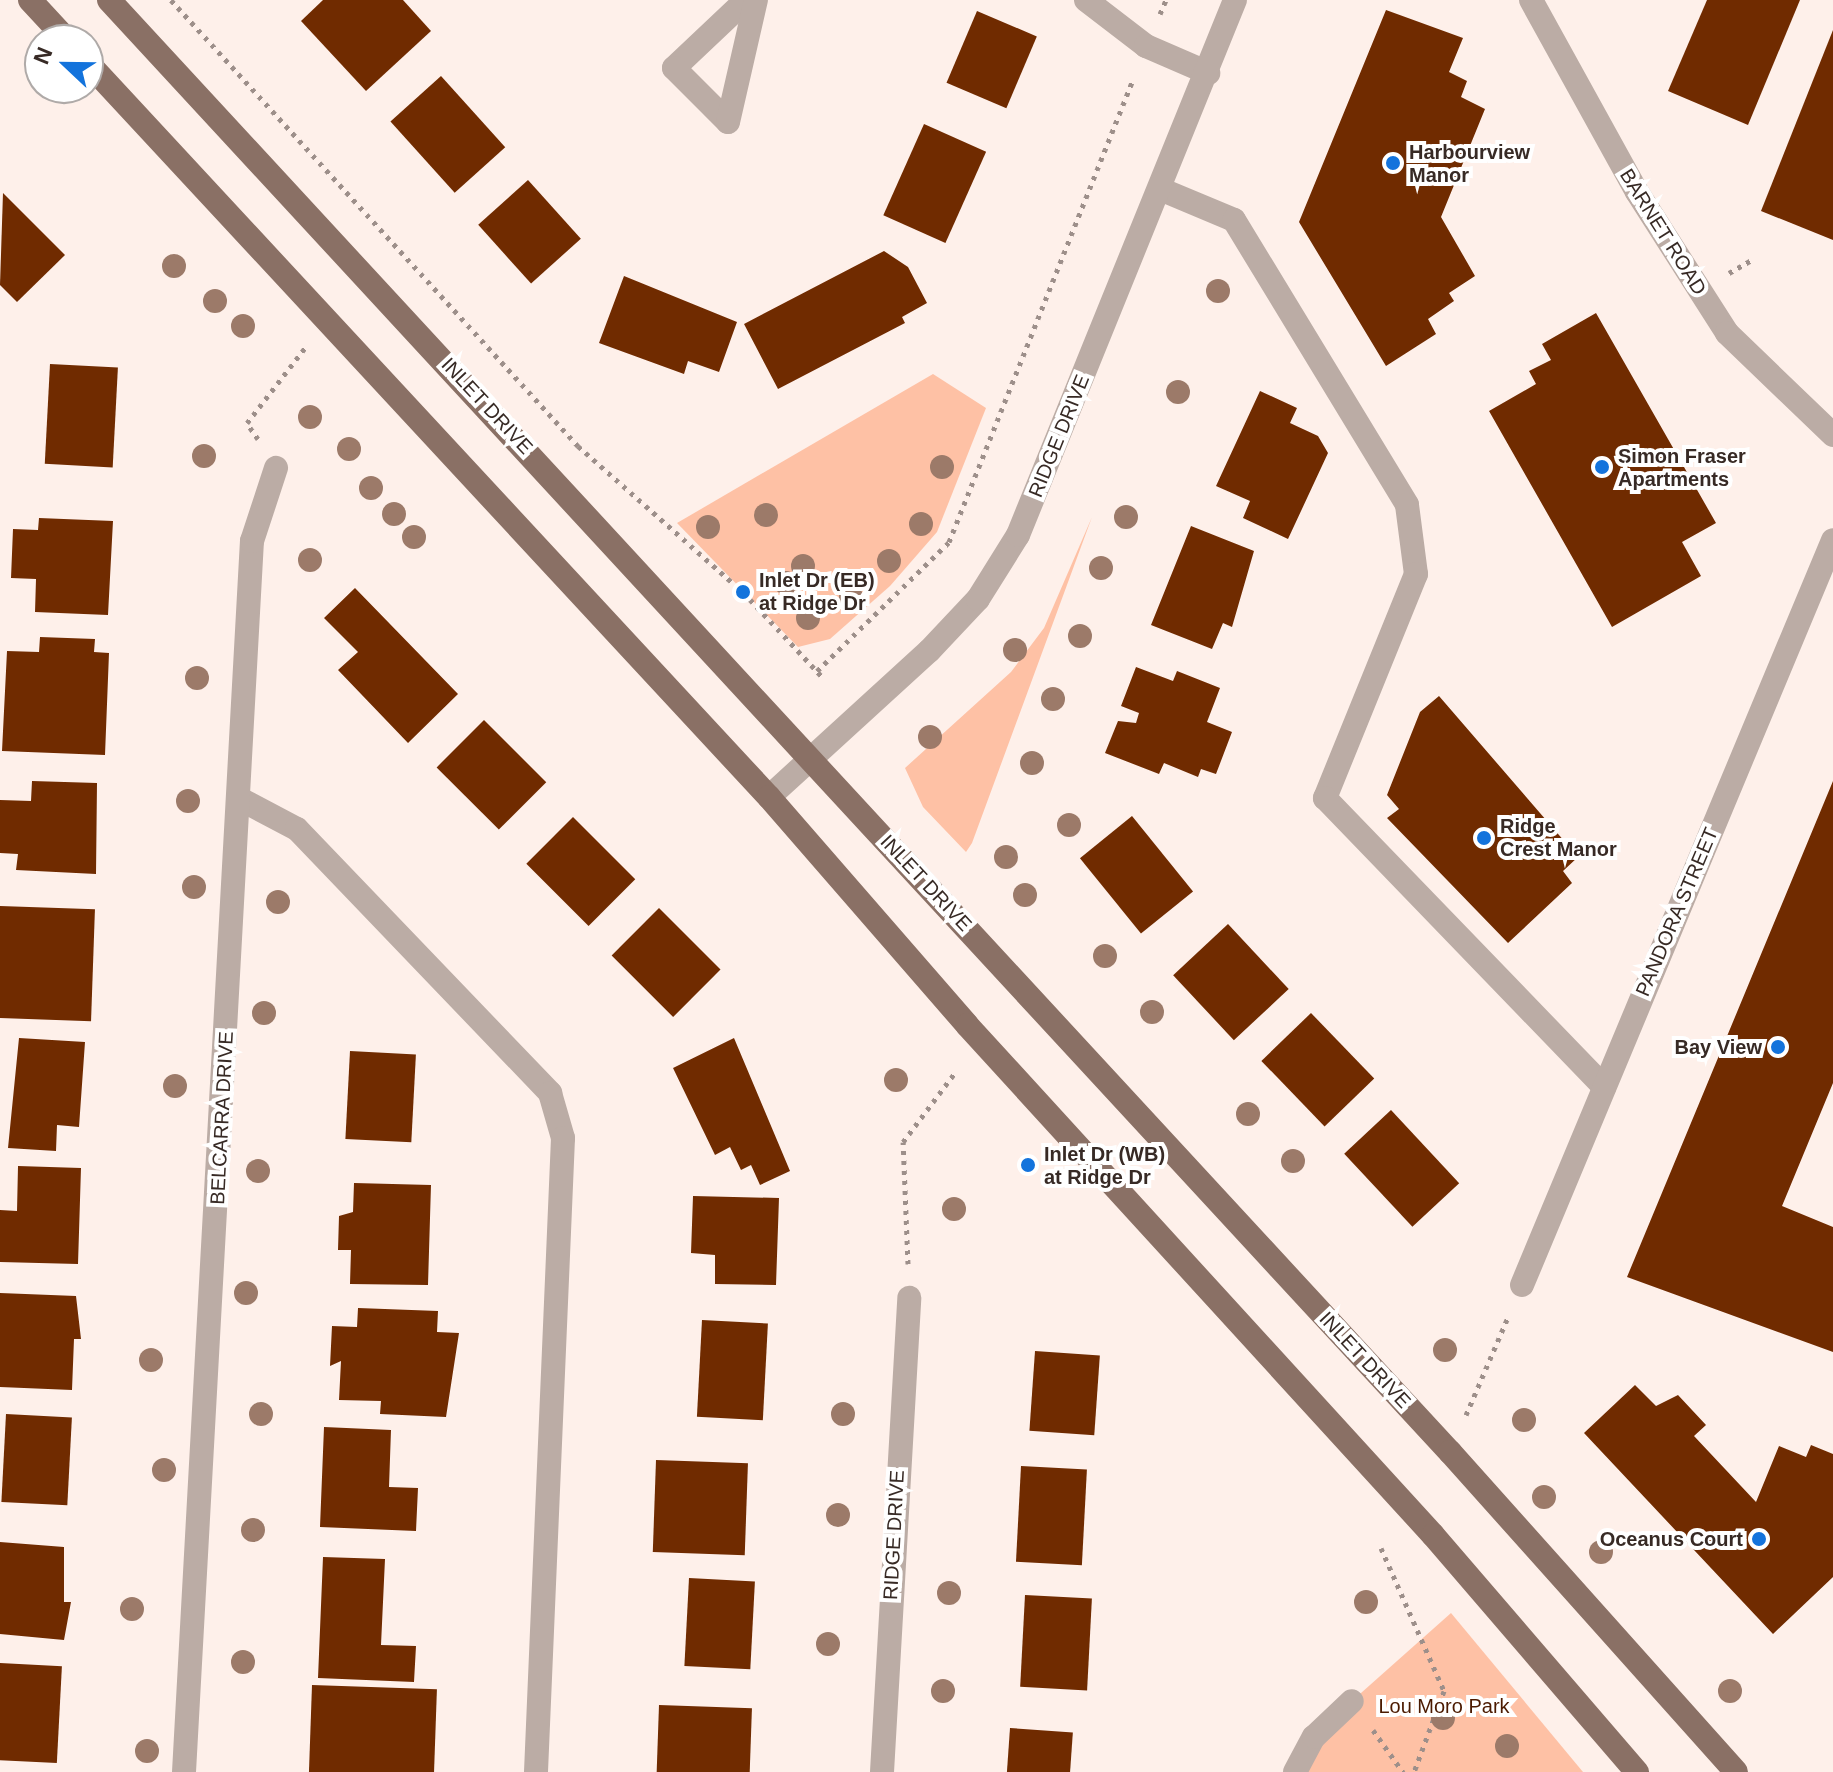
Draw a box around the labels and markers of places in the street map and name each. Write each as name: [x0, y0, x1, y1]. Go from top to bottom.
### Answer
place label: Harbourview Manor: [1409, 140, 1530, 187]
marker: Harbourview Manor: [1384, 154, 1402, 172]
place label: Simon Fraser Apartments: [1618, 444, 1746, 491]
marker: Simon Fraser Apartments: [1593, 458, 1611, 476]
place label: Inlet Dr (EB) at Ridge Dr: [759, 568, 875, 615]
marker: Inlet Dr (EB) at Ridge Dr: [734, 583, 752, 601]
place label: Ridge Crest Manor: [1500, 814, 1617, 861]
marker: Ridge Crest Manor: [1475, 829, 1493, 847]
place label: Bay View: [1675, 1035, 1762, 1059]
marker: Bay View: [1769, 1038, 1787, 1056]
place label: Inlet Dr (WB) at Ridge Dr: [1044, 1142, 1165, 1189]
marker: Inlet Dr (WB) at Ridge Dr: [1019, 1156, 1037, 1174]
place label: Oceanus Court: [1600, 1527, 1743, 1551]
marker: Oceanus Court: [1750, 1530, 1768, 1548]

